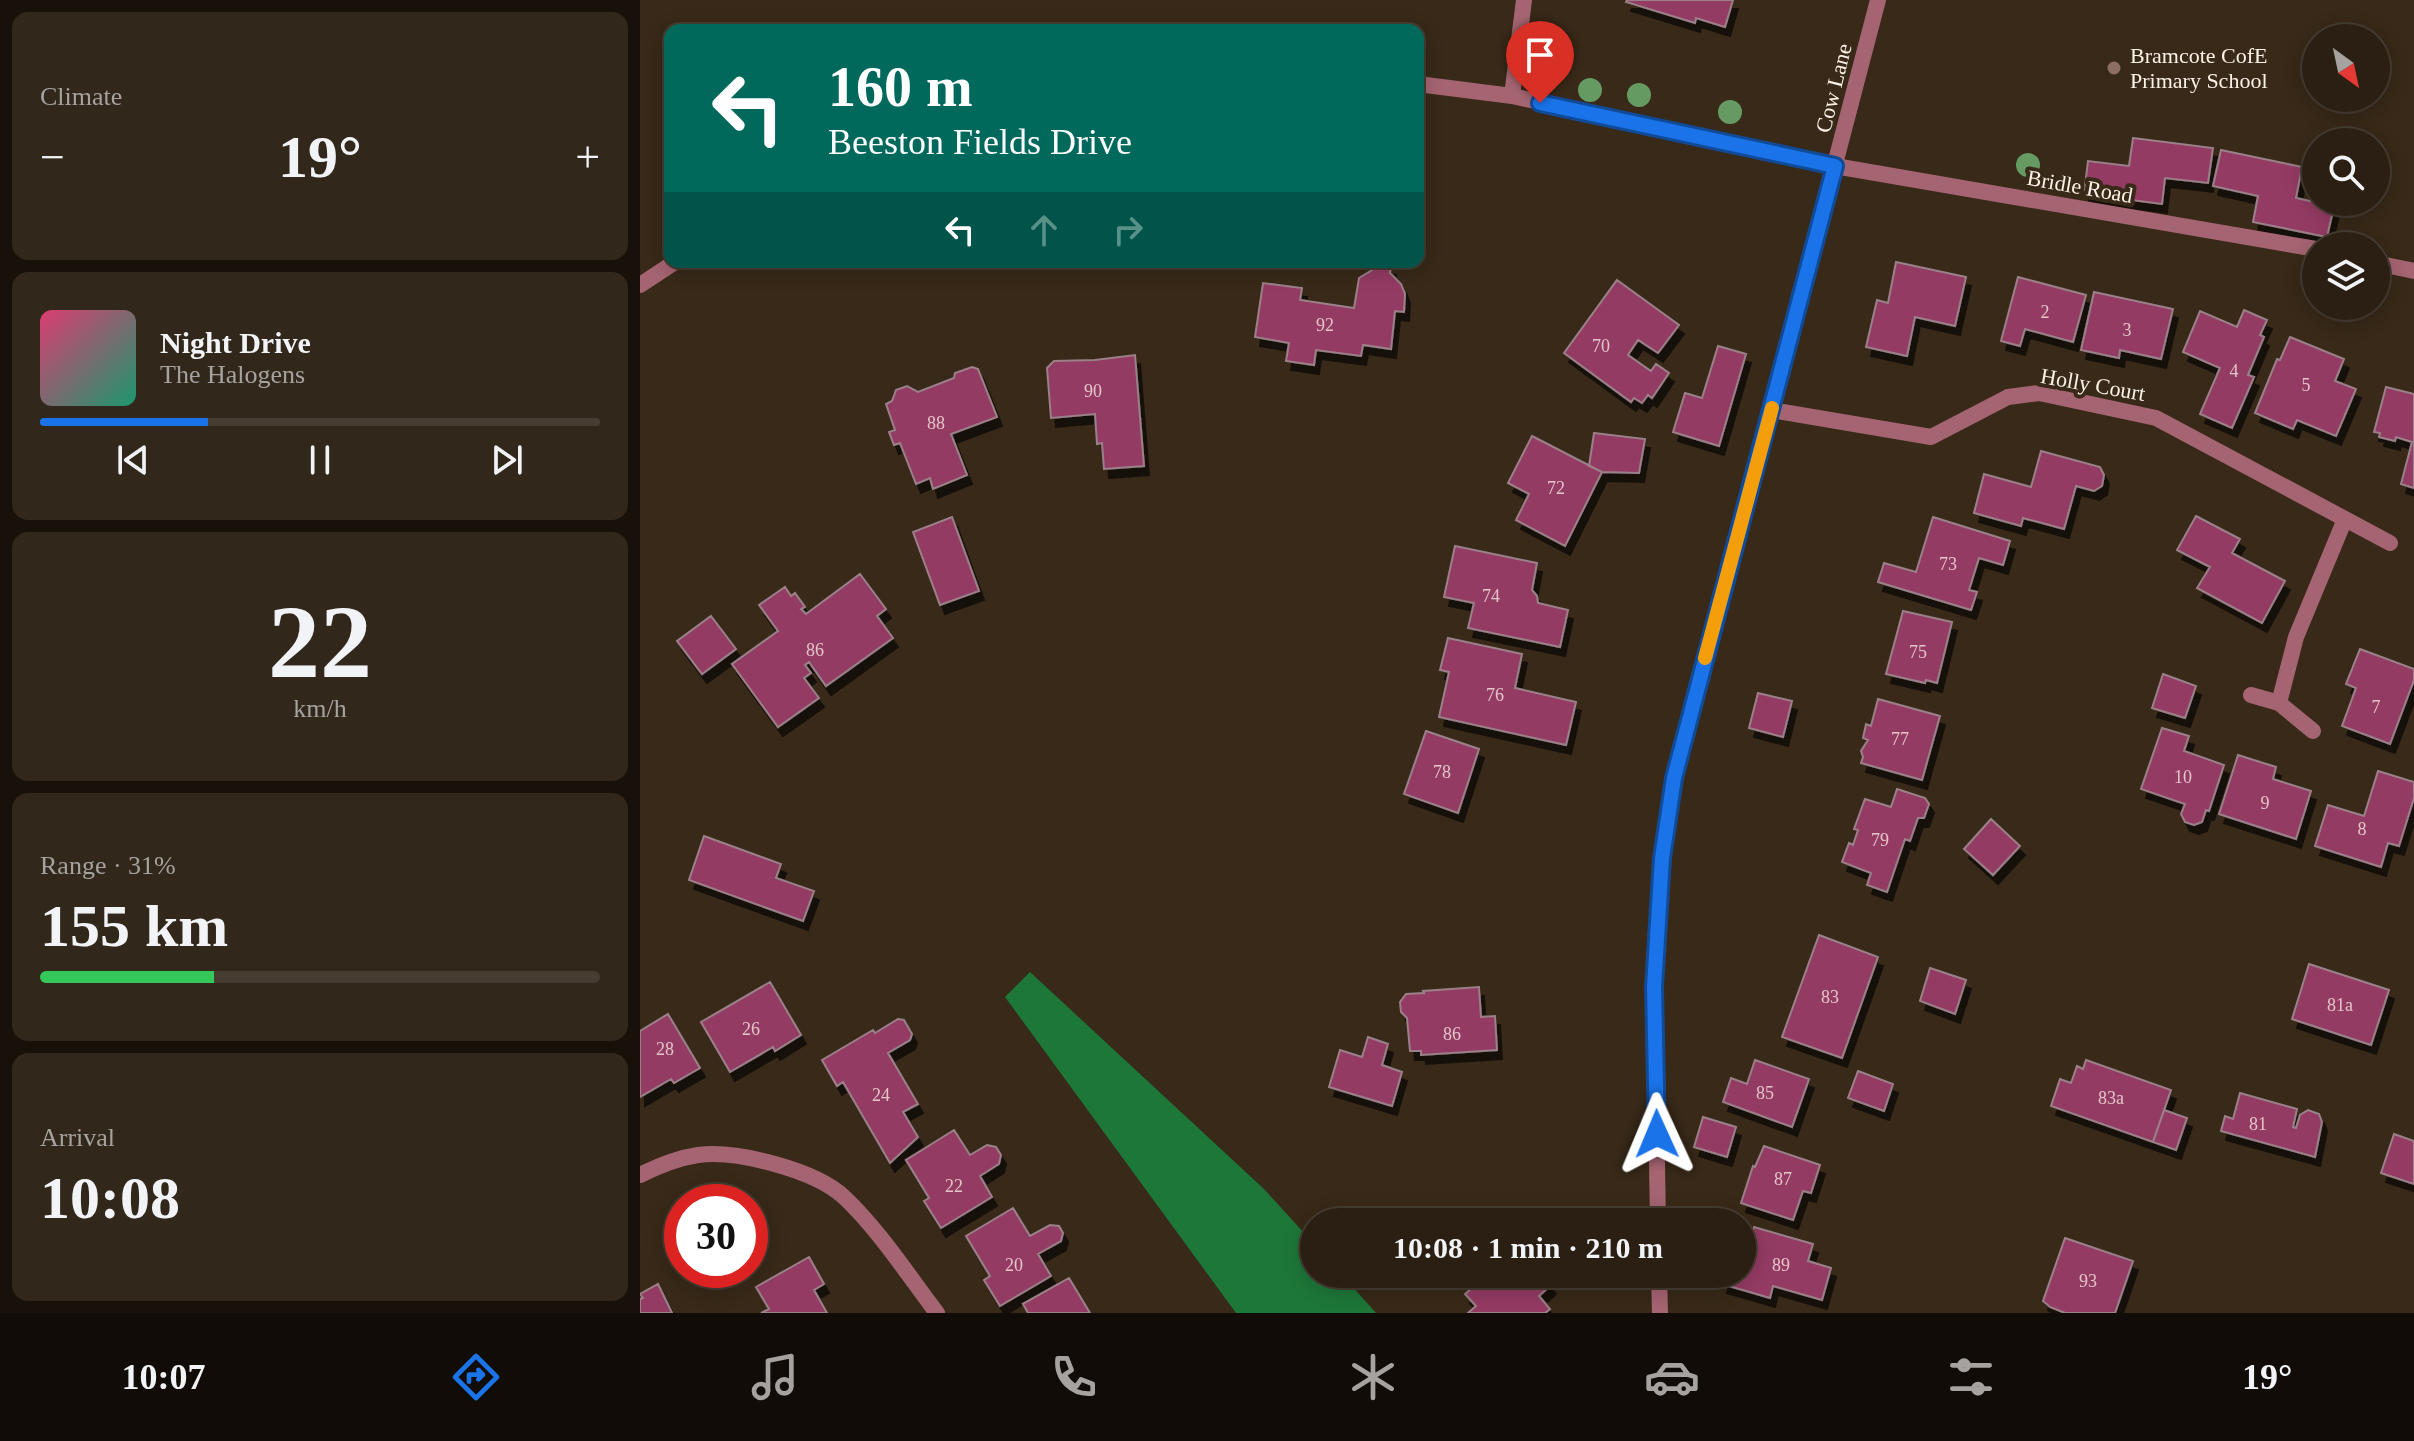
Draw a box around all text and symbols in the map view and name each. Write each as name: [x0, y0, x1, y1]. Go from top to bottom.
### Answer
pin: [1506, 21, 1574, 103]
north arrow: [2302, 24, 2390, 112]
map controls: [2302, 24, 2390, 320]
icon: arrive: [1518, 33, 1562, 77]
street label: Cow Lane: [1810, 41, 1857, 135]
place label: Bramcote CofE Primary School: [2130, 43, 2268, 93]
icon: left: [696, 56, 800, 160]
text: 160 m: [828, 56, 973, 118]
marker: Bramcote CofE Primary School: [2105, 59, 2123, 77]
text: Climate: [40, 82, 122, 111]
text: Beeston Fields Drive: [828, 122, 1132, 162]
text: 19°: [278, 124, 362, 190]
button: search: [2302, 128, 2390, 216]
text: −: [40, 133, 65, 182]
text: +: [575, 133, 600, 182]
street label: Bridle Road: [2025, 165, 2135, 208]
icon: left: [938, 208, 982, 252]
icon: ahead: [1022, 208, 1066, 252]
icon: right: [1106, 208, 1150, 252]
button: layers: [2302, 232, 2390, 320]
house number: 2: [2041, 302, 2050, 322]
house number: 92: [1316, 315, 1334, 335]
house number: 3: [2123, 320, 2132, 340]
text: Night Drive: [160, 326, 311, 359]
house number: 70: [1592, 336, 1610, 356]
text: The Halogens: [160, 360, 305, 389]
house number: 4: [2230, 361, 2239, 381]
street label: Holly Court: [2039, 363, 2147, 406]
house number: 5: [2302, 375, 2311, 395]
house number: 90: [1084, 381, 1102, 401]
house number: 88: [927, 413, 945, 433]
icon: previous: [111, 438, 155, 482]
icon: pause: [298, 438, 342, 482]
icon: next: [485, 438, 529, 482]
house number: 72: [1547, 478, 1565, 498]
house number: 73: [1939, 554, 1957, 574]
text: 22: [268, 584, 372, 699]
house number: 74: [1482, 586, 1500, 606]
house number: 86: [806, 640, 824, 660]
house number: 75: [1909, 642, 1927, 662]
house number: 76: [1486, 685, 1504, 705]
text: km/h: [293, 694, 347, 723]
house number: 7: [2372, 697, 2381, 717]
house number: 77: [1891, 729, 1909, 749]
house number: 78: [1433, 762, 1451, 782]
house number: 10: [2174, 767, 2192, 787]
house number: 9: [2261, 793, 2270, 813]
house number: 8: [2358, 819, 2367, 839]
house number: 79: [1871, 830, 1889, 850]
text: Range · 31%: [40, 851, 176, 880]
text: 155 km: [40, 893, 228, 959]
house number: 83: [1821, 987, 1839, 1007]
house number: 81a: [2327, 995, 2353, 1015]
house number: 26: [742, 1019, 760, 1039]
house number: 86: [1443, 1024, 1461, 1044]
house number: 28: [656, 1039, 674, 1059]
house number: 85: [1756, 1083, 1774, 1103]
house number: 24: [872, 1085, 890, 1105]
house number: 83a: [2098, 1088, 2124, 1108]
position arrow: [1615, 1092, 1699, 1176]
house number: 81: [2249, 1114, 2267, 1134]
text: Arrival: [40, 1123, 115, 1152]
text: 10:08: [40, 1165, 180, 1231]
house number: 87: [1774, 1169, 1792, 1189]
house number: 22: [945, 1176, 963, 1196]
speed limit sign: 30: [664, 1184, 768, 1288]
text: 10:08 · 1 min · 210 m: [1393, 1231, 1663, 1264]
house number: 20: [1005, 1255, 1023, 1275]
house number: 89: [1772, 1255, 1790, 1275]
house number: 93: [2079, 1271, 2097, 1291]
icon: directions: [448, 1349, 504, 1405]
icon: music: [747, 1349, 803, 1405]
icon: phone: [1046, 1349, 1102, 1405]
icon: climate: [1345, 1349, 1401, 1405]
icon: car: [1644, 1349, 1700, 1405]
icon: filters: [1943, 1349, 1999, 1405]
text: 10:07: [121, 1357, 205, 1397]
text: 19°: [2242, 1357, 2292, 1397]

